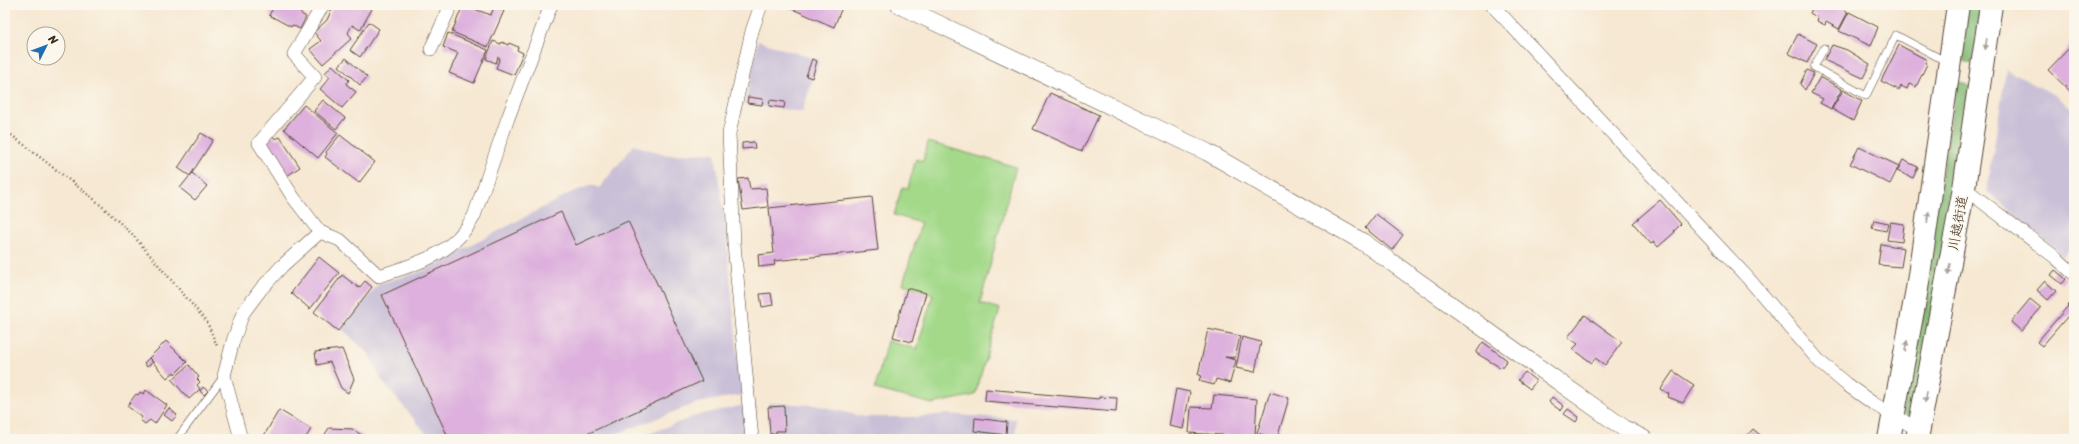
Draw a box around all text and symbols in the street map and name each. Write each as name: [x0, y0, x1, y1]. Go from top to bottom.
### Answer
north arrow: [26, 26, 66, 66]
text: N: [43, 30, 63, 49]
one-way arrow: [1982, 38, 1989, 50]
street label: 川越街道: [1941, 193, 1975, 253]
one-way arrow: [1925, 211, 1931, 223]
one-way arrow: [1946, 263, 1952, 275]
one-way arrow: [1904, 340, 1910, 352]
one-way arrow: [1922, 390, 1928, 403]

